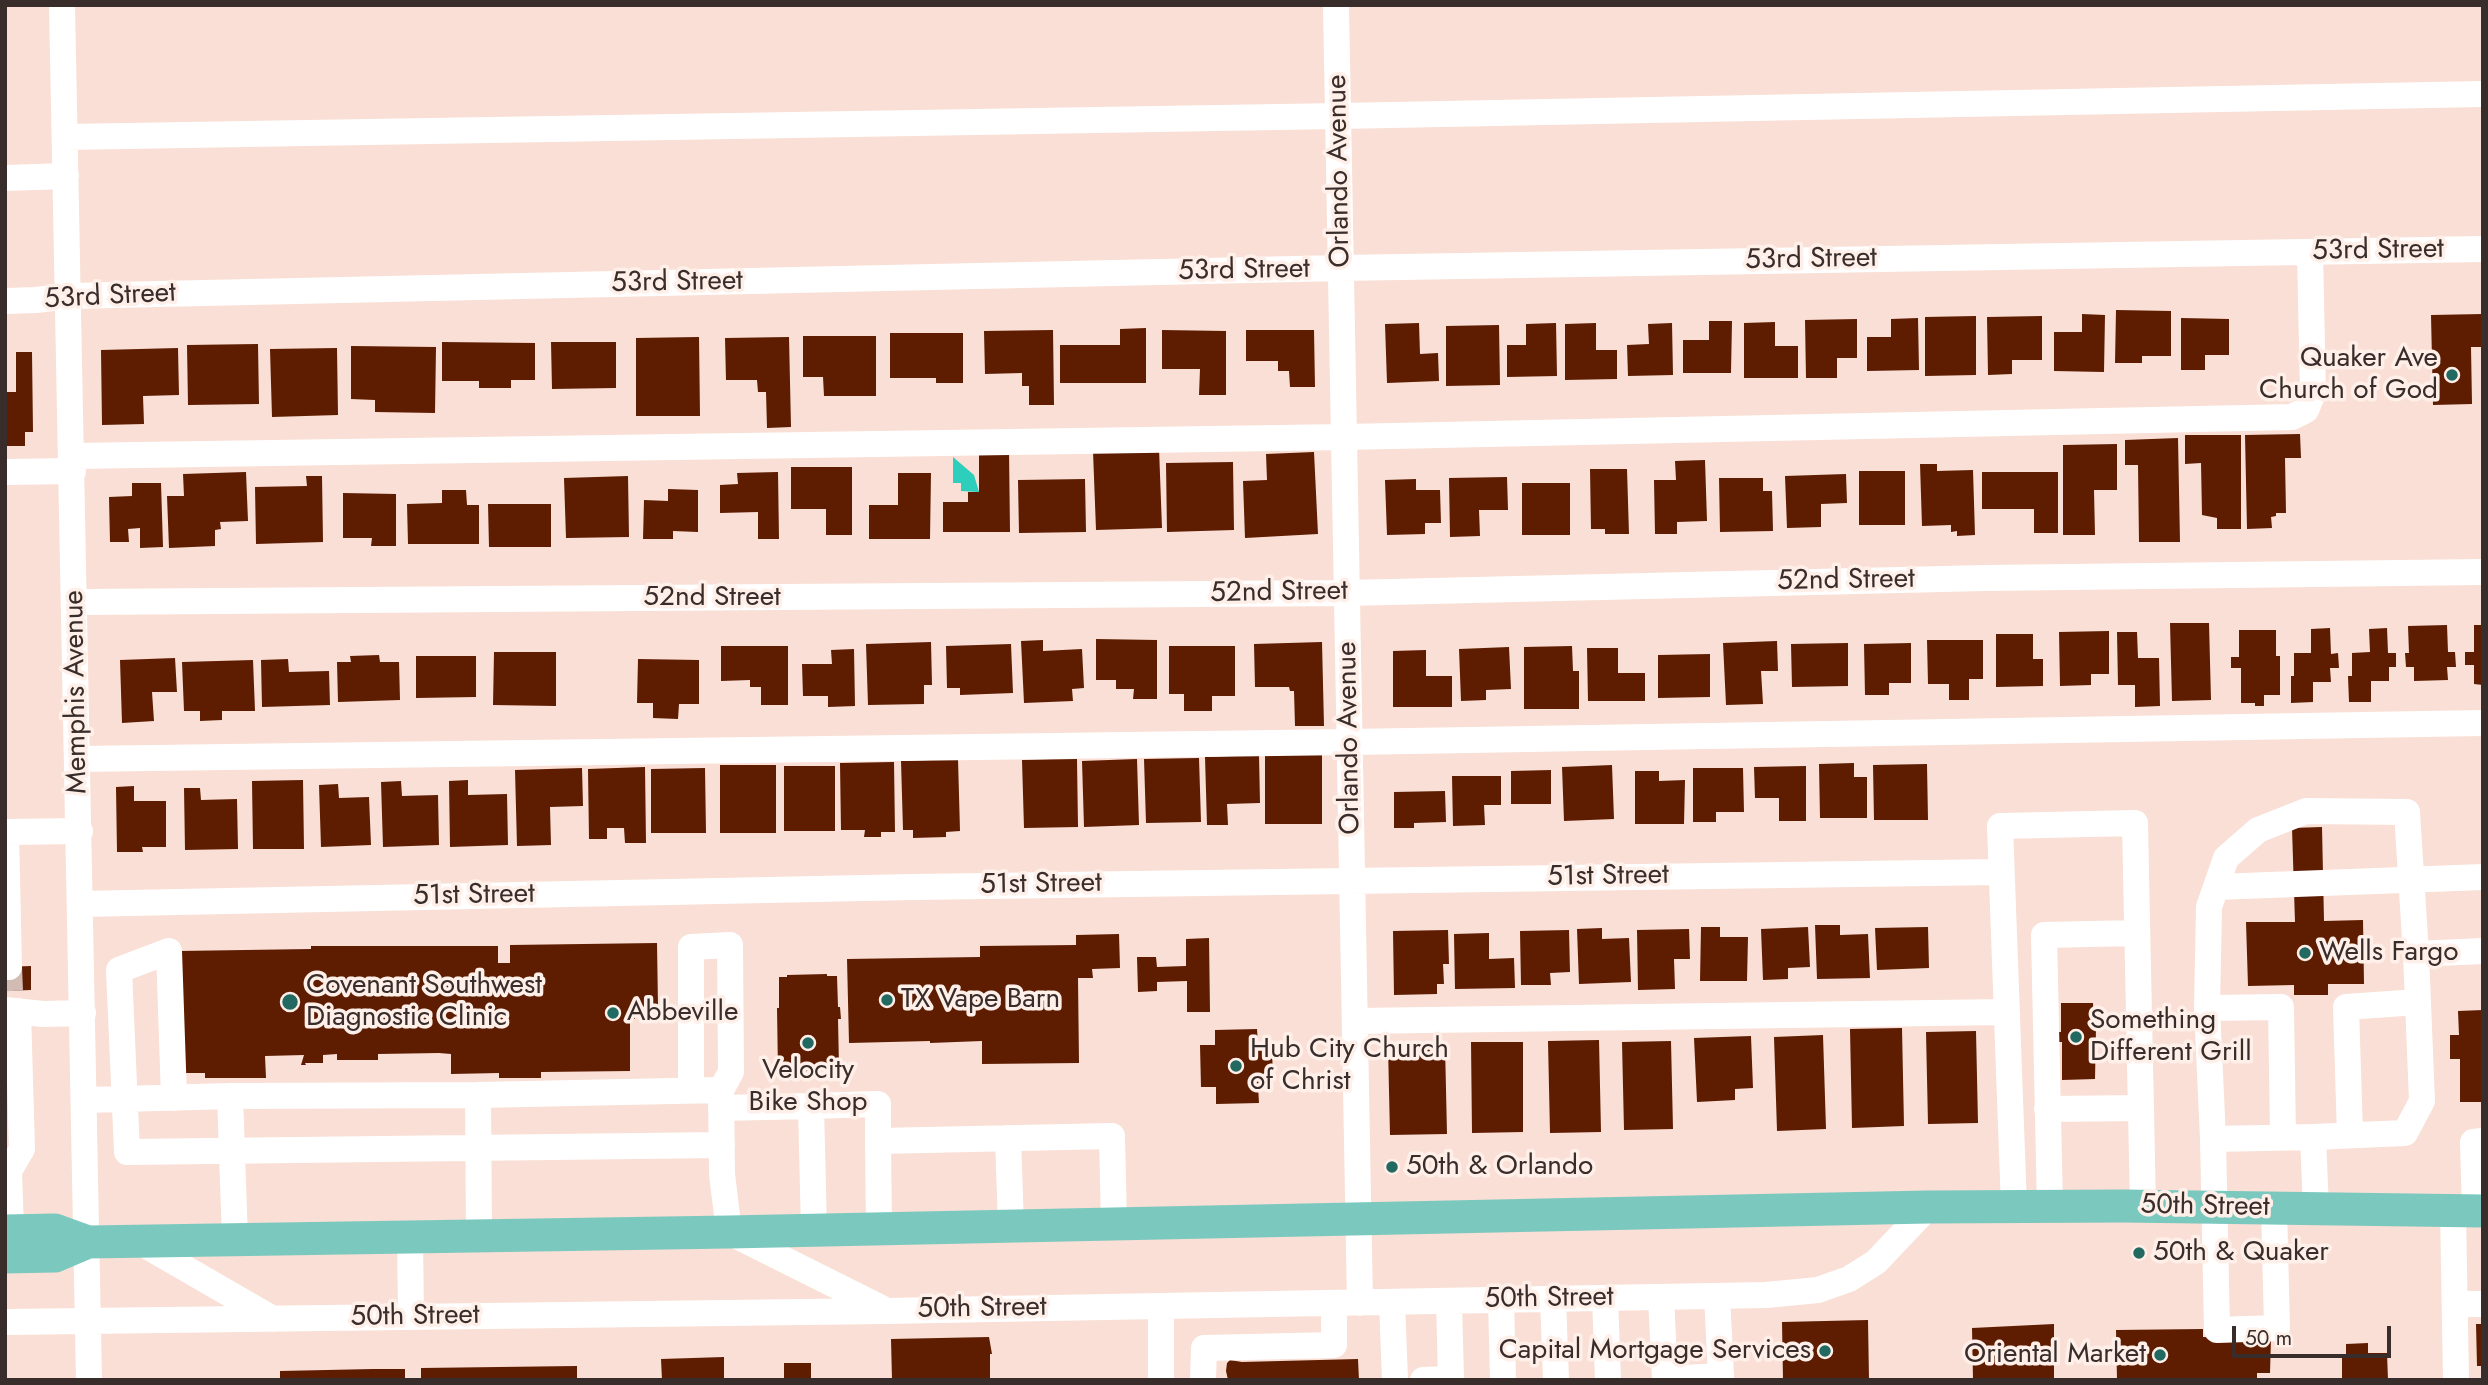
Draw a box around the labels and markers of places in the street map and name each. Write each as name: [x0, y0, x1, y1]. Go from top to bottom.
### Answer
place label: Quaker Ave Church of God: [2259, 342, 2438, 408]
marker: Quaker Ave Church of God: [2444, 367, 2460, 383]
place label: Wells Fargo: [2319, 936, 2459, 970]
marker: Wells Fargo: [2297, 945, 2313, 961]
place label: Covenant Southwest Diagnostic Clinic: [306, 969, 542, 1035]
place label: TX Vape Barn: [901, 983, 1060, 1017]
marker: Covenant Southwest Diagnostic Clinic: [280, 992, 300, 1012]
marker: TX Vape Barn: [879, 992, 895, 1008]
place label: Abbeville: [627, 996, 738, 1030]
place label: Something Different Grill: [2090, 1004, 2252, 1070]
marker: Abbeville: [605, 1005, 621, 1021]
marker: Something Different Grill: [2068, 1029, 2084, 1045]
place label: Hub City Church of Christ: [1250, 1033, 1449, 1099]
marker: Velocity Bike Shop: [800, 1035, 816, 1051]
place label: Velocity Bike Shop: [749, 1054, 867, 1120]
marker: Hub City Church of Christ: [1228, 1058, 1244, 1074]
place label: 50th & Orlando: [1406, 1150, 1593, 1184]
marker: 50th & Orlando: [1384, 1159, 1400, 1175]
place label: 50th & Quaker: [2153, 1236, 2329, 1270]
marker: 50th & Quaker: [2131, 1245, 2147, 1261]
place label: Capital Mortgage Services: [1499, 1334, 1811, 1368]
place label: Oriental Market: [1964, 1338, 2146, 1372]
marker: Capital Mortgage Services: [1817, 1343, 1833, 1359]
marker: Oriental Market: [2152, 1347, 2168, 1363]

